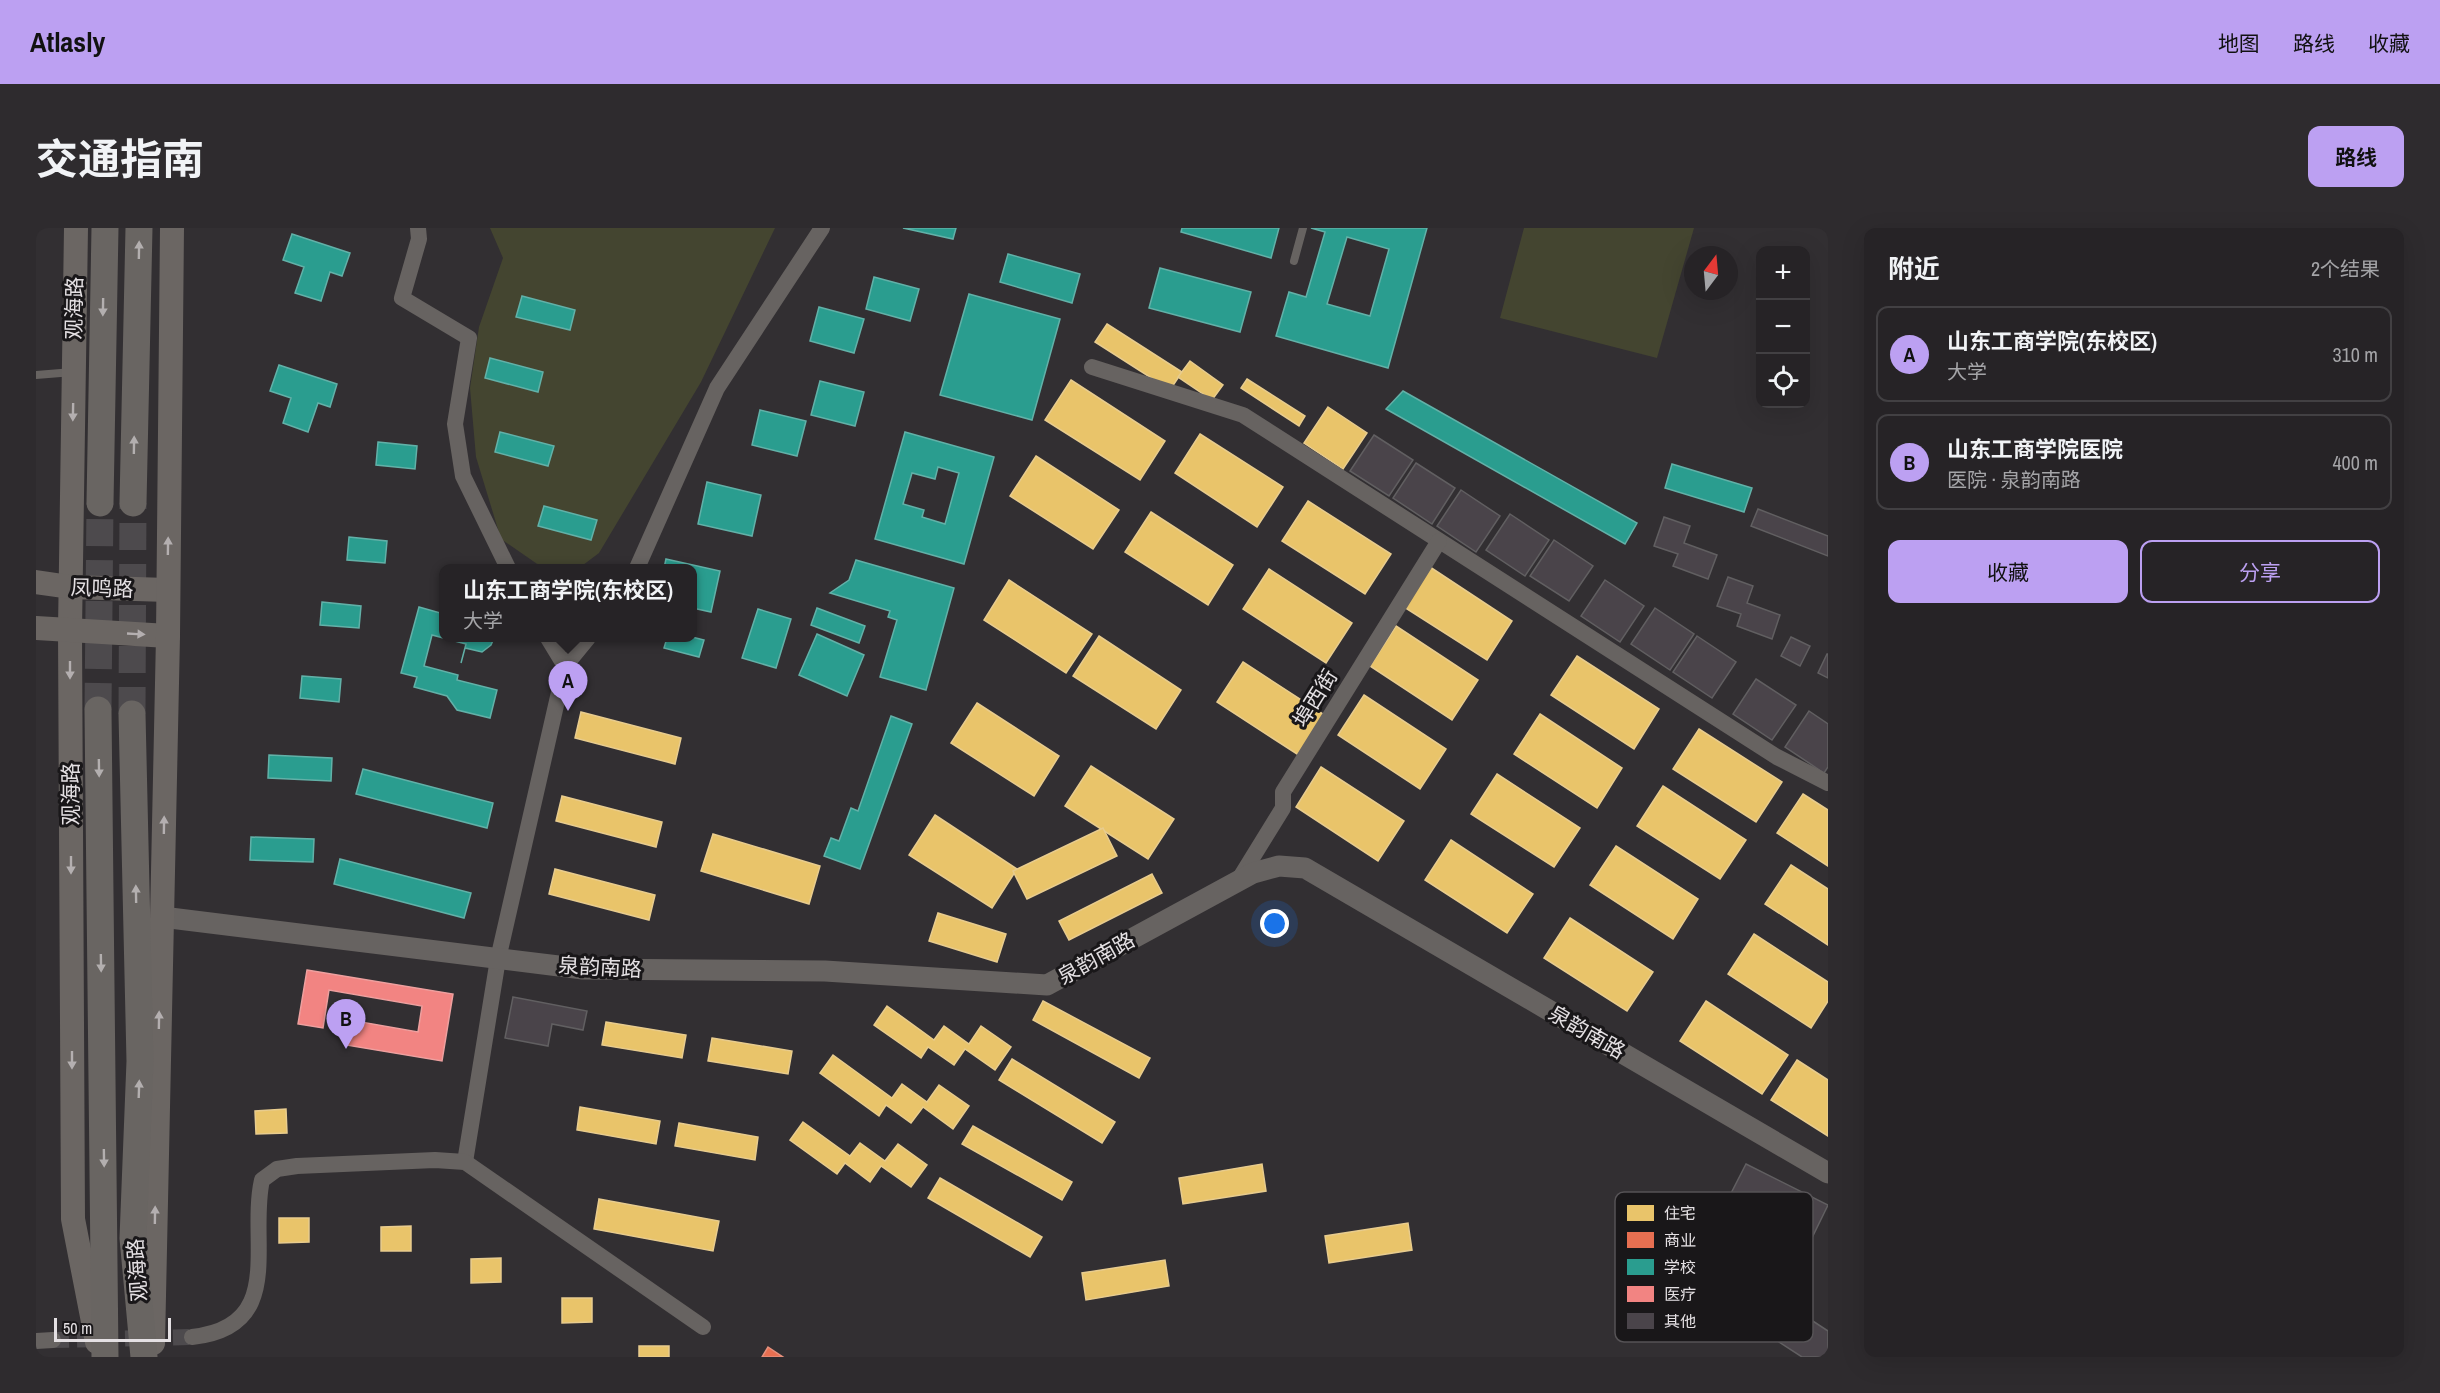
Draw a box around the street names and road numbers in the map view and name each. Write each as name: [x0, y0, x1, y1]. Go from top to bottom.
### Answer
street label: 观海路: [59, 276, 89, 340]
street label: 凤鸣路: [70, 572, 134, 604]
street label: 埠西街: [1286, 664, 1344, 732]
street label: 观海路: [56, 763, 85, 826]
street label: 泉韵南路: [1052, 925, 1140, 991]
street label: 泉韵南路: [557, 950, 643, 984]
street label: 泉韵南路: [1543, 998, 1631, 1066]
street label: 观海路: [120, 1238, 154, 1302]

